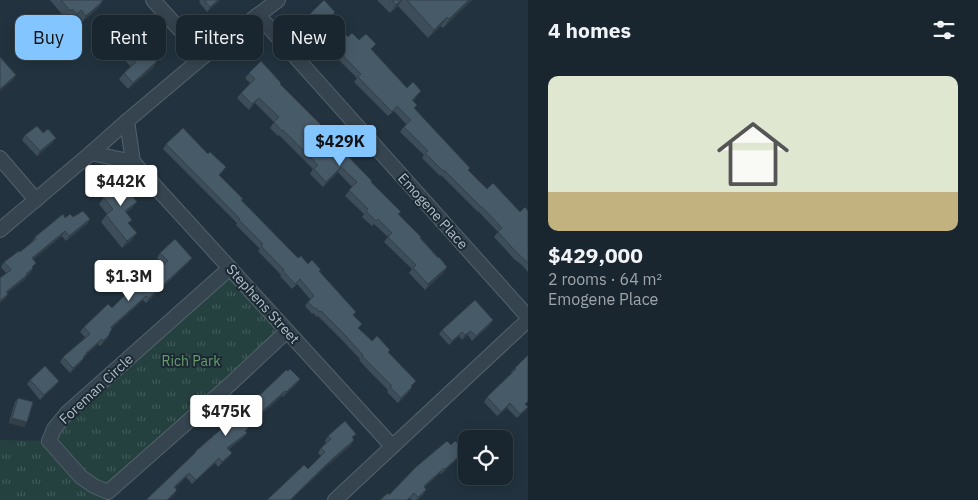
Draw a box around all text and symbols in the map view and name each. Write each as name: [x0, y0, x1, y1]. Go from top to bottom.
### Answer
chip: Buy: [15, 15, 82, 60]
chip: Rent: [92, 15, 166, 60]
chip: Filters: [176, 15, 263, 60]
chip: New: [273, 15, 345, 60]
text: 4 homes: [548, 16, 631, 44]
icon: filters: [930, 16, 958, 44]
icon: home: [708, 109, 798, 199]
pin: $429K: [305, 124, 375, 167]
text: $429K: [315, 131, 365, 151]
pin: $442K: [86, 164, 156, 207]
street label: Emogene Place: [394, 169, 472, 253]
text: $442K: [96, 171, 146, 191]
text: $429,000: [548, 241, 643, 269]
pin: $1.3M: [94, 260, 164, 302]
street label: Stephens Street: [223, 260, 304, 348]
text: $1.3M: [106, 266, 152, 286]
text: 2 rooms · 64 m²: [548, 269, 662, 289]
text: Emogene Place: [548, 289, 658, 309]
street label: Foreman Circle: [55, 350, 137, 428]
park label: Rich Park: [161, 352, 221, 370]
pin: $475K: [191, 394, 261, 437]
text: $475K: [201, 401, 251, 421]
map controls: [458, 430, 513, 485]
button: locate: [458, 430, 513, 485]

